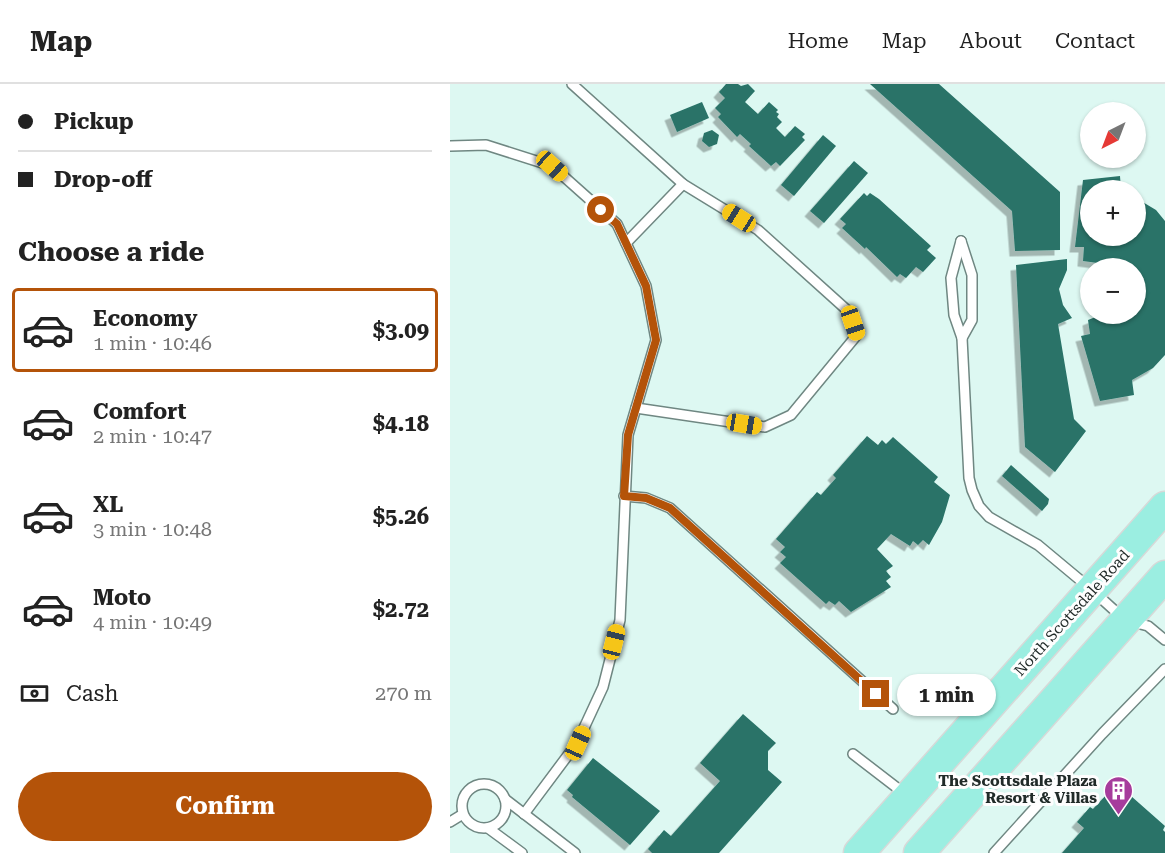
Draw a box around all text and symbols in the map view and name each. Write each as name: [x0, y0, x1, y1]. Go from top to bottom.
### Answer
text: Map: [30, 25, 92, 58]
text: Home: [788, 29, 849, 53]
text: Map: [882, 29, 927, 53]
text: About: [960, 29, 1022, 53]
text: Contact: [1055, 29, 1135, 53]
north arrow: [1080, 102, 1146, 168]
map controls: [1080, 102, 1146, 324]
text: Pickup: [54, 109, 134, 134]
car: [533, 147, 571, 185]
text: Drop-off: [54, 167, 152, 192]
button: +: [1080, 180, 1146, 246]
route start: [587, 196, 614, 223]
car: [719, 201, 759, 235]
text: Choose a ride: [18, 236, 204, 268]
button: −: [1080, 258, 1146, 324]
icon: car: [21, 303, 75, 357]
car: [839, 303, 867, 343]
text: Economy: [93, 306, 197, 331]
text: $3.09: [373, 318, 429, 343]
text: 1 min · 10:46: [93, 331, 212, 355]
icon: car: [21, 396, 75, 450]
text: Comfort: [93, 399, 186, 424]
text: $4.18: [373, 411, 429, 436]
car: [725, 412, 763, 436]
text: 2 min · 10:47: [93, 424, 212, 448]
icon: car: [21, 489, 75, 543]
text: XL: [93, 492, 123, 517]
text: $5.26: [373, 504, 429, 529]
text: 3 min · 10:48: [93, 517, 212, 541]
street label: North Scottsdale Road: [1011, 546, 1134, 680]
icon: car: [21, 582, 75, 636]
text: Moto: [93, 585, 151, 610]
text: $2.72: [373, 597, 429, 622]
text: 4 min · 10:49: [93, 610, 212, 634]
car: [601, 622, 627, 662]
callout: 1 min: [897, 673, 996, 715]
icon: cash: [18, 677, 51, 710]
route end: [862, 680, 889, 707]
text: Cash: [66, 681, 118, 706]
text: 270 m: [375, 681, 432, 705]
text: 1 min: [919, 683, 974, 707]
car: [562, 723, 594, 763]
button: Confirm: [18, 772, 432, 841]
place label: The Scottsdale Plaza Resort & Villas: [938, 772, 1097, 807]
building icon: The Scottsdale Plaza Resort & Villas: [1102, 774, 1134, 816]

